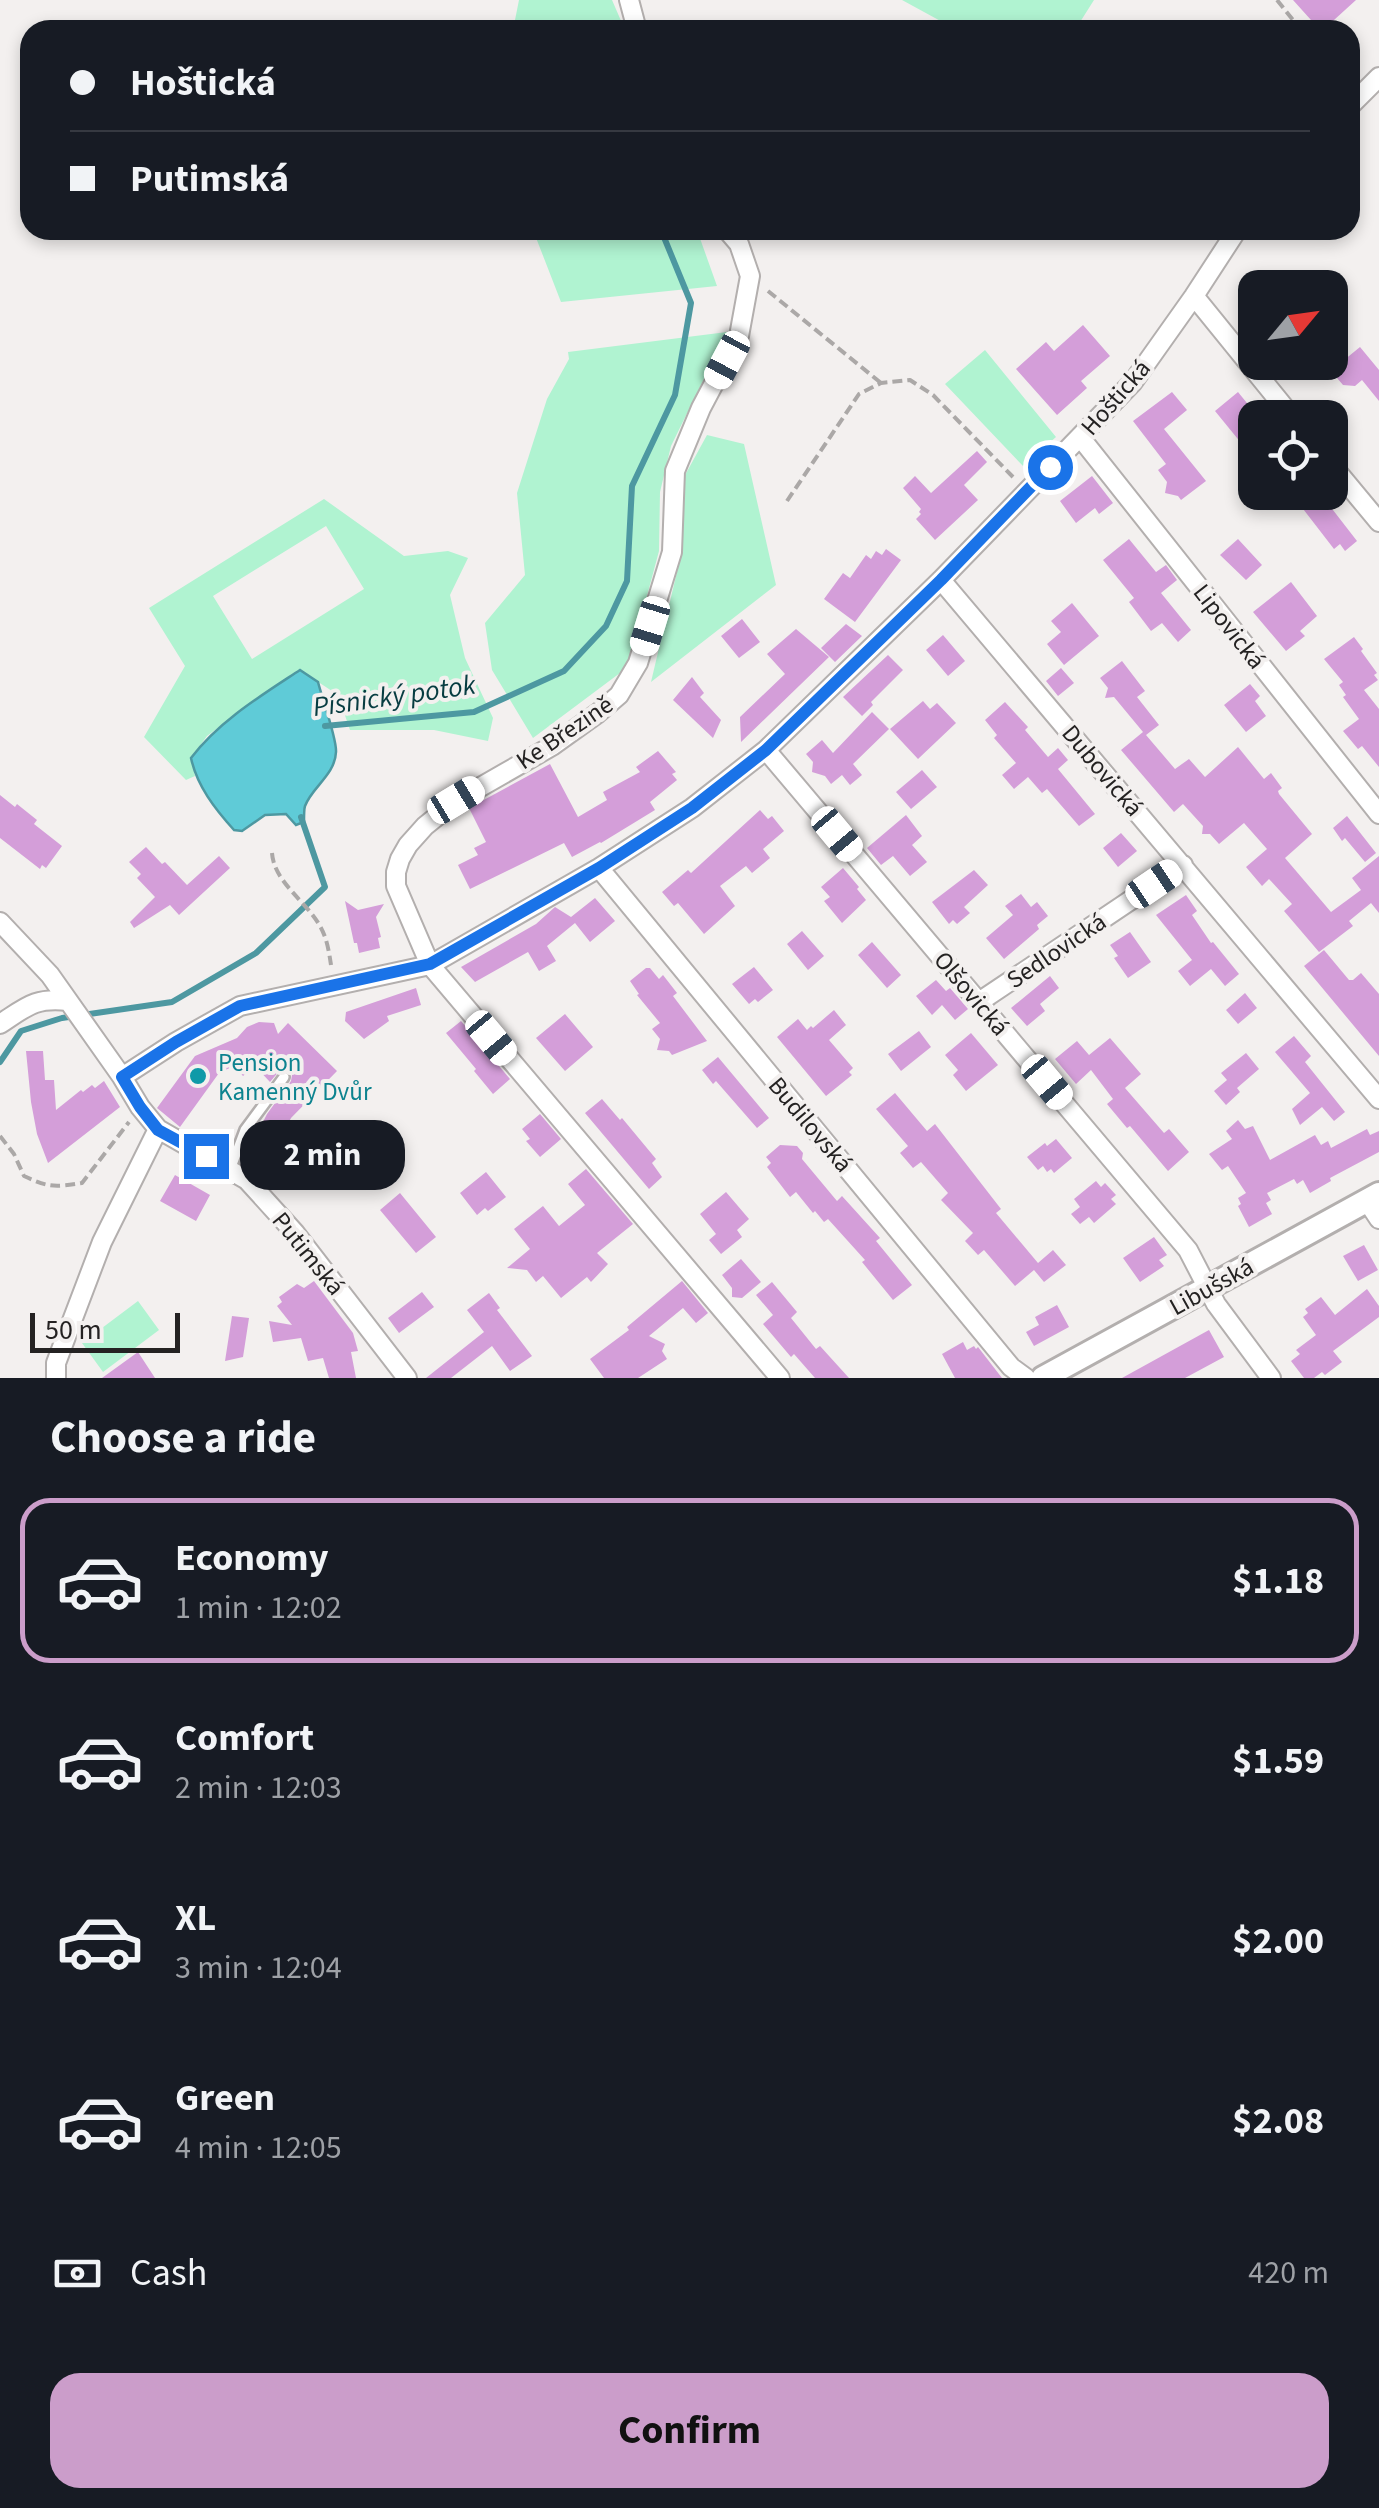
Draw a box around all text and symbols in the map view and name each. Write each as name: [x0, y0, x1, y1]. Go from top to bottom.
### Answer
text: Hoštická: [130, 56, 276, 110]
text: Putimská: [130, 152, 289, 206]
north arrow: [1238, 270, 1348, 380]
map controls: [1238, 270, 1348, 510]
car: [700, 326, 754, 394]
street label: Hoštická: [1072, 352, 1159, 444]
button: locate: [1238, 400, 1348, 510]
route start: [1028, 445, 1073, 490]
street label: Lipovická: [1184, 576, 1274, 677]
car: [627, 593, 673, 659]
water label: Písnický potok: [310, 665, 479, 727]
street label: Ke Březině: [509, 687, 620, 779]
street label: Dubovická: [1053, 717, 1151, 824]
car: [423, 772, 489, 828]
car: [806, 801, 868, 867]
car: [1121, 855, 1187, 913]
street label: Sedlovická: [999, 904, 1114, 997]
street label: Olšovická: [925, 943, 1017, 1044]
car: [460, 1005, 522, 1071]
place label: Pension Kamenný Dvůr: [218, 1045, 372, 1110]
car: [1016, 1049, 1078, 1115]
marker: Pension Kamenný Dvůr: [187, 1065, 209, 1087]
street label: Budilovská: [759, 1069, 861, 1180]
callout: 2 min: [241, 1121, 406, 1191]
text: 2 min: [284, 1132, 361, 1178]
route end: [184, 1134, 229, 1179]
street label: Putimská: [263, 1204, 353, 1303]
street label: Libušská: [1163, 1249, 1260, 1325]
scale bar: [30, 1308, 180, 1352]
text: 50 m: [45, 1310, 102, 1350]
text: Choose a ride: [50, 1406, 316, 1470]
text: Economy: [175, 1531, 328, 1585]
icon: car: [55, 1536, 145, 1626]
text: $1.18: [1232, 1554, 1324, 1608]
text: 1 min · 12:02: [175, 1585, 342, 1631]
text: Comfort: [175, 1711, 314, 1765]
icon: car: [55, 1716, 145, 1806]
text: $1.59: [1232, 1734, 1324, 1788]
text: 2 min · 12:03: [175, 1765, 342, 1811]
text: XL: [175, 1891, 216, 1945]
icon: car: [55, 1896, 145, 1986]
text: $2.00: [1232, 1914, 1324, 1968]
text: 3 min · 12:04: [175, 1945, 342, 1991]
text: Green: [175, 2071, 275, 2125]
icon: car: [55, 2076, 145, 2166]
text: $2.08: [1232, 2094, 1324, 2148]
text: 4 min · 12:05: [175, 2125, 342, 2171]
icon: cash: [50, 2246, 105, 2301]
text: Cash: [130, 2246, 207, 2300]
text: 420 m: [1248, 2250, 1329, 2296]
button: Confirm: [50, 2373, 1329, 2488]

